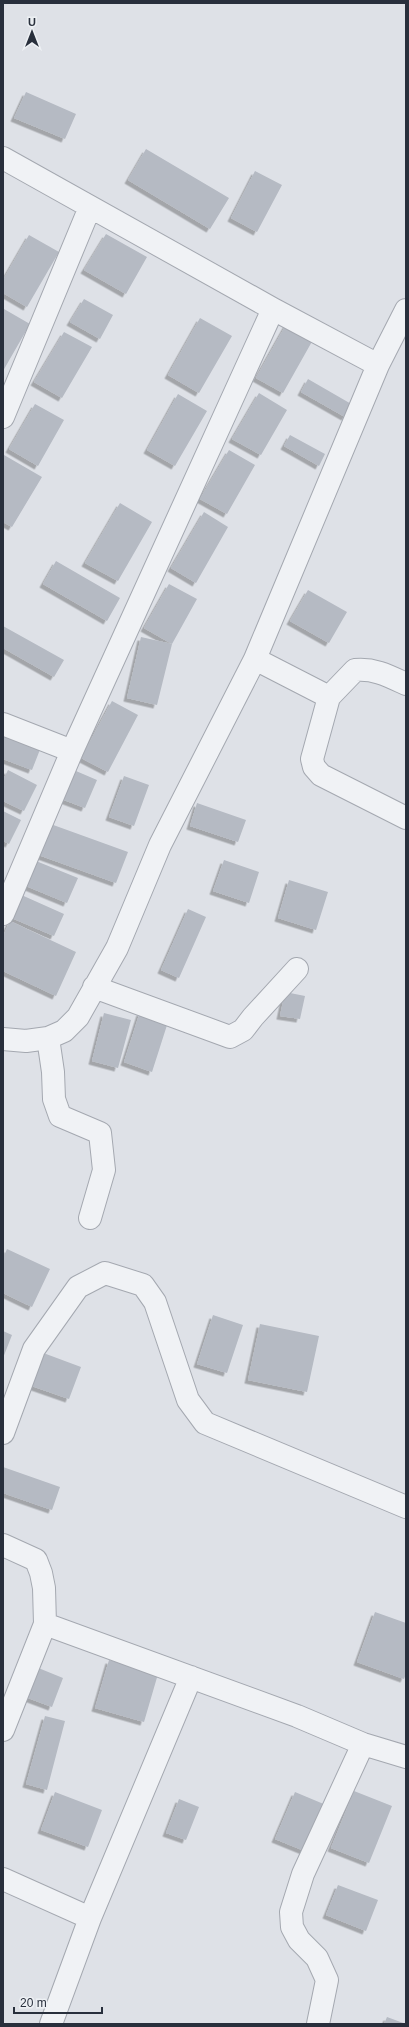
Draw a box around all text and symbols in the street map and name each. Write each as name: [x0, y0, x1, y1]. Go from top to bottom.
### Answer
north arrow: [12, 12, 52, 52]
text: U: [28, 16, 36, 28]
scale bar: [14, 1989, 102, 2015]
text: 20 m: [20, 1996, 47, 2010]

